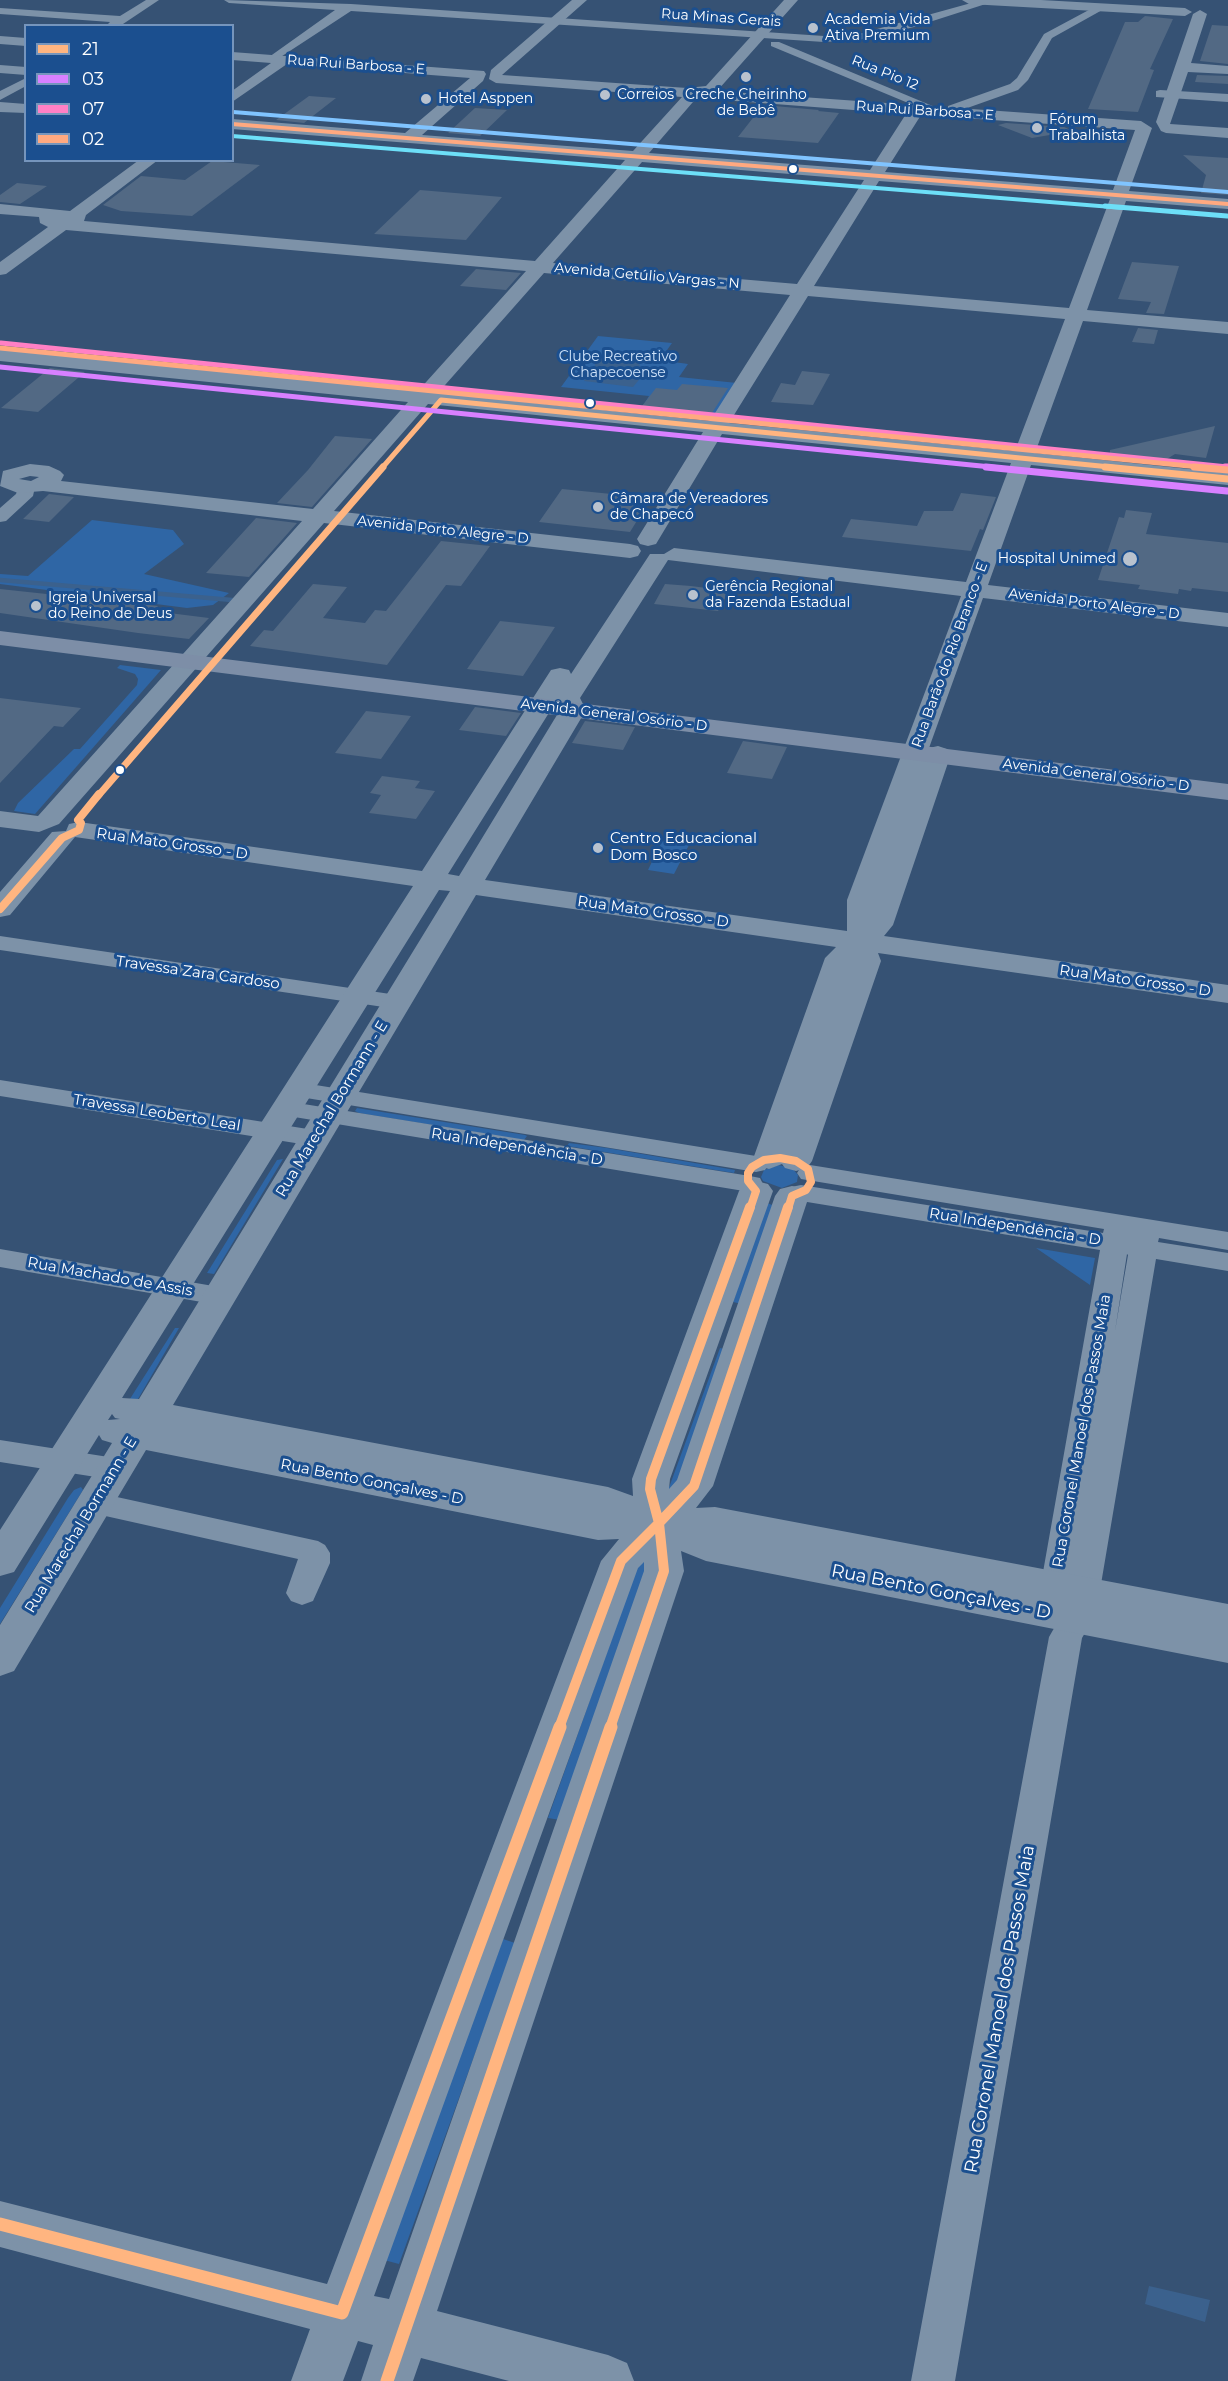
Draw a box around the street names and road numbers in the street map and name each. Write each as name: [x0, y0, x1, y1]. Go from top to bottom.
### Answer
street label: Rua Minas Gerais: [661, 5, 781, 31]
street label: Rua Rui Barbosa - E: [287, 52, 425, 78]
street label: Rua Pio 12: [849, 52, 921, 94]
street label: Rua Rui Barbosa - E: [856, 98, 994, 124]
street label: Avenida Getúlio Vargas - N: [554, 260, 740, 292]
street label: Avenida Porto Alegre - D: [356, 513, 530, 547]
street label: Rua Barão do Rio Branco - E: [909, 560, 991, 750]
street label: Avenida Porto Alegre - D: [1007, 585, 1181, 623]
street label: Avenida General Osório - D: [520, 695, 708, 735]
street label: Avenida General Osório - D: [1002, 755, 1190, 795]
street label: Rua Mato Grosso - D: [95, 824, 249, 864]
street label: Rua Mato Grosso - D: [576, 892, 730, 932]
street label: Travessa Zara Cardoso: [115, 953, 281, 993]
street label: Rua Mato Grosso - D: [1058, 961, 1212, 1001]
street label: Rua Marechal Bormann - E: [272, 1018, 392, 1200]
street label: Travessa Leoberto Leal: [72, 1091, 242, 1135]
street label: Rua Independência - D: [430, 1125, 604, 1169]
street label: Rua Independência - D: [928, 1205, 1102, 1249]
street label: Rua Machado de Assis: [26, 1254, 194, 1300]
street label: Rua Coronel Manoel dos Passos Maia: [1049, 1293, 1115, 1569]
street label: Rua Marechal Bormann - E: [21, 1434, 141, 1616]
street label: Rua Bento Gonçalves - D: [279, 1455, 465, 1509]
street label: Rua Bento Gonçalves - D: [829, 1560, 1053, 1624]
street label: Rua Coronel Manoel dos Passos Maia: [960, 1843, 1040, 2175]

